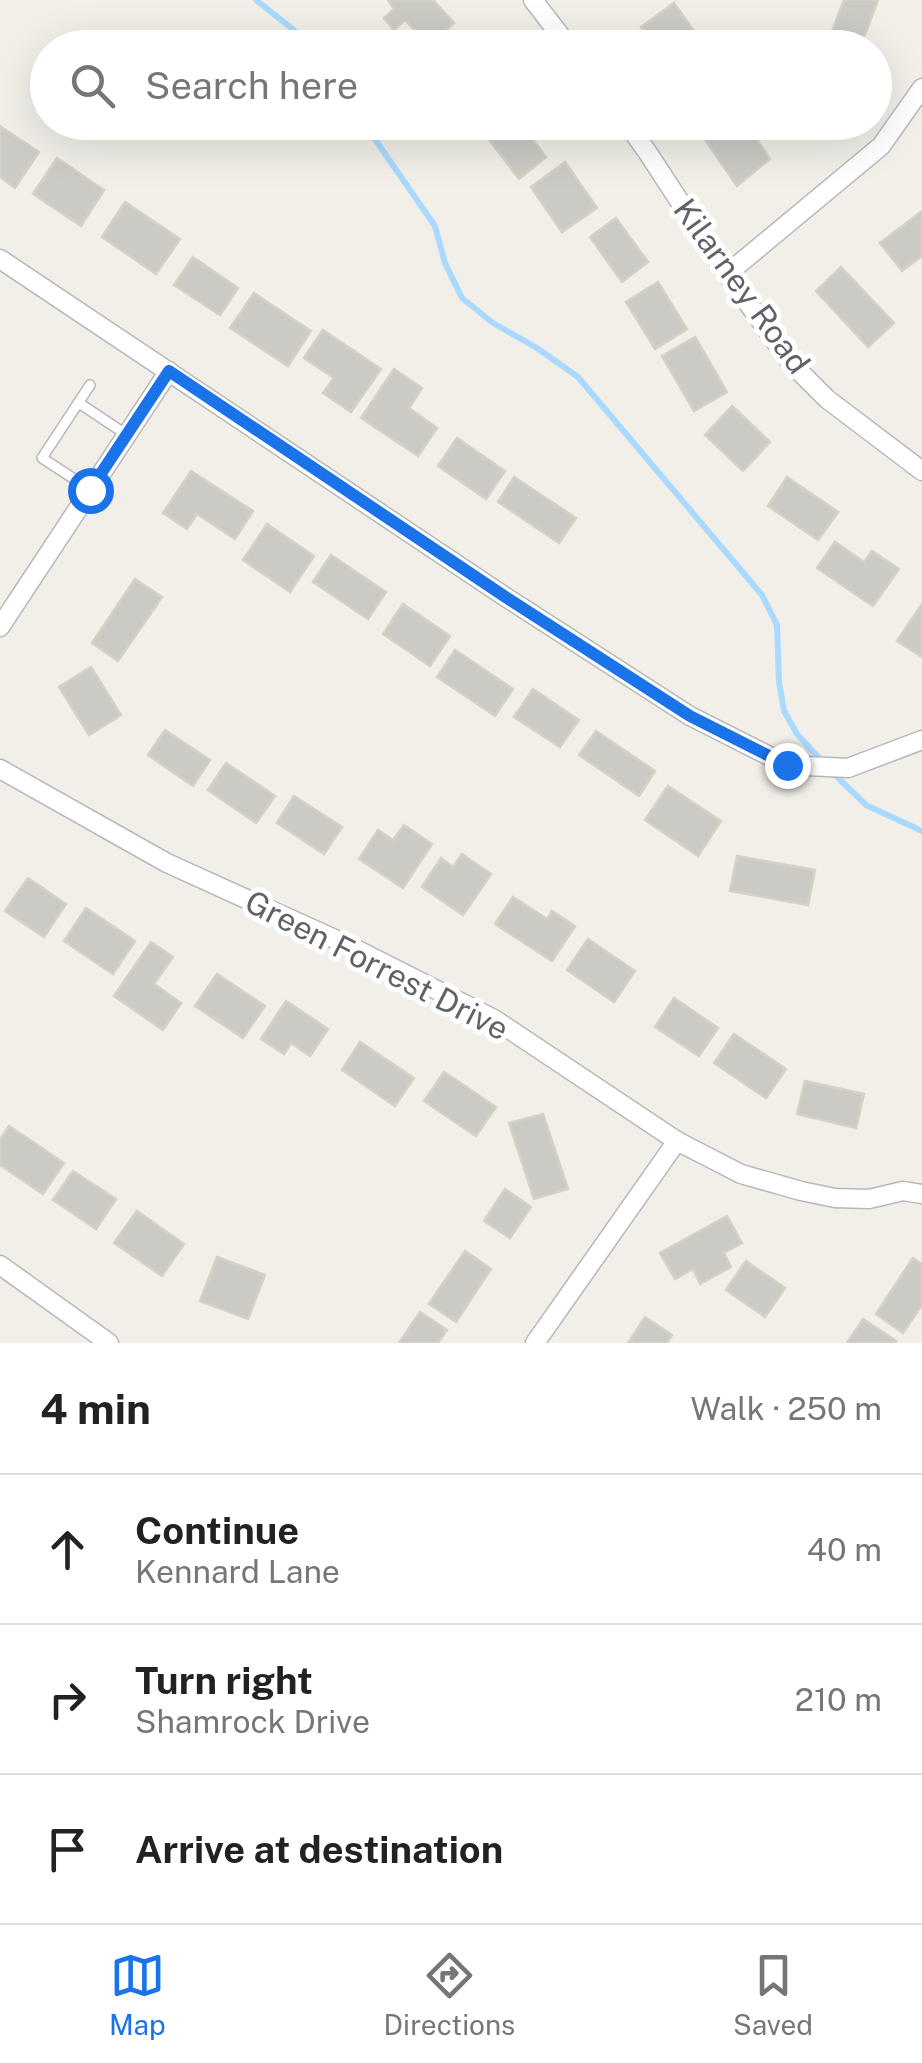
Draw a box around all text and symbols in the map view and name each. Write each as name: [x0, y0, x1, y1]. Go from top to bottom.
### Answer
search box: [30, 30, 892, 140]
icon: search: [65, 58, 120, 113]
text: Search here: [145, 63, 358, 108]
street label: Kilarney Road: [666, 192, 818, 380]
route start: [68, 468, 114, 514]
route end: [765, 743, 811, 789]
street label: Green Forrest Drive: [239, 883, 515, 1047]
text: 4 min: [40, 1384, 151, 1433]
text: Walk · 250 m: [690, 1390, 882, 1427]
text: Continue: [135, 1508, 299, 1553]
icon: ahead: [40, 1522, 95, 1577]
text: 40 m: [807, 1531, 882, 1568]
text: Kennard Lane: [135, 1553, 340, 1590]
text: Turn right: [135, 1658, 313, 1703]
icon: right: [40, 1672, 95, 1727]
text: 210 m: [795, 1681, 882, 1718]
text: Shamrock Drive: [135, 1703, 370, 1740]
icon: arrive: [40, 1822, 95, 1877]
text: Arrive at destination: [135, 1827, 503, 1872]
tab: Map: [109, 1948, 166, 2041]
tab: Directions: [384, 1948, 515, 2041]
tab: Saved: [733, 1948, 813, 2041]

